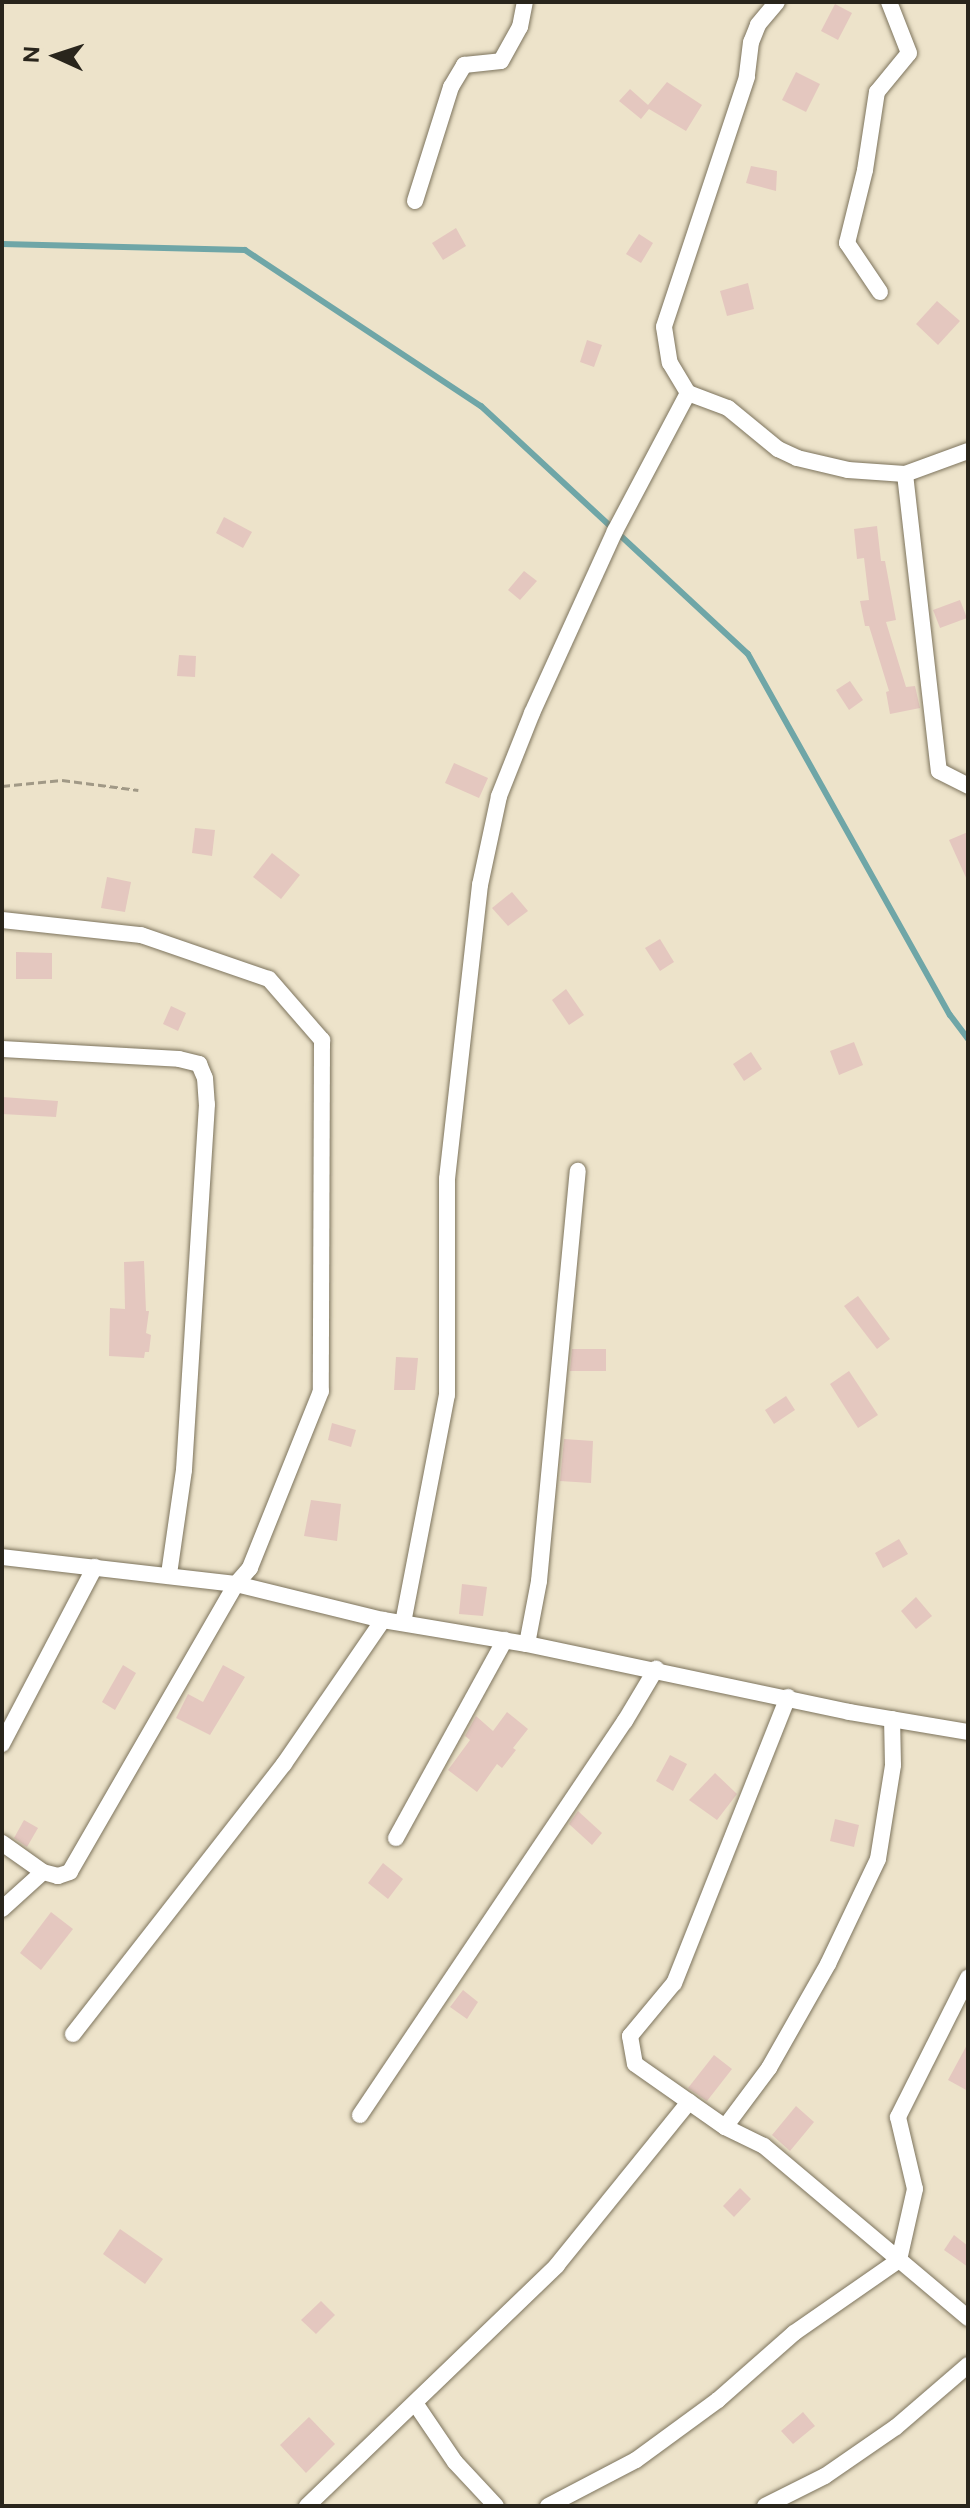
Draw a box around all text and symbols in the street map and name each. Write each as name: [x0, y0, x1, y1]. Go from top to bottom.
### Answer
north arrow: [16, 16, 96, 96]
text: N: [18, 46, 45, 64]

